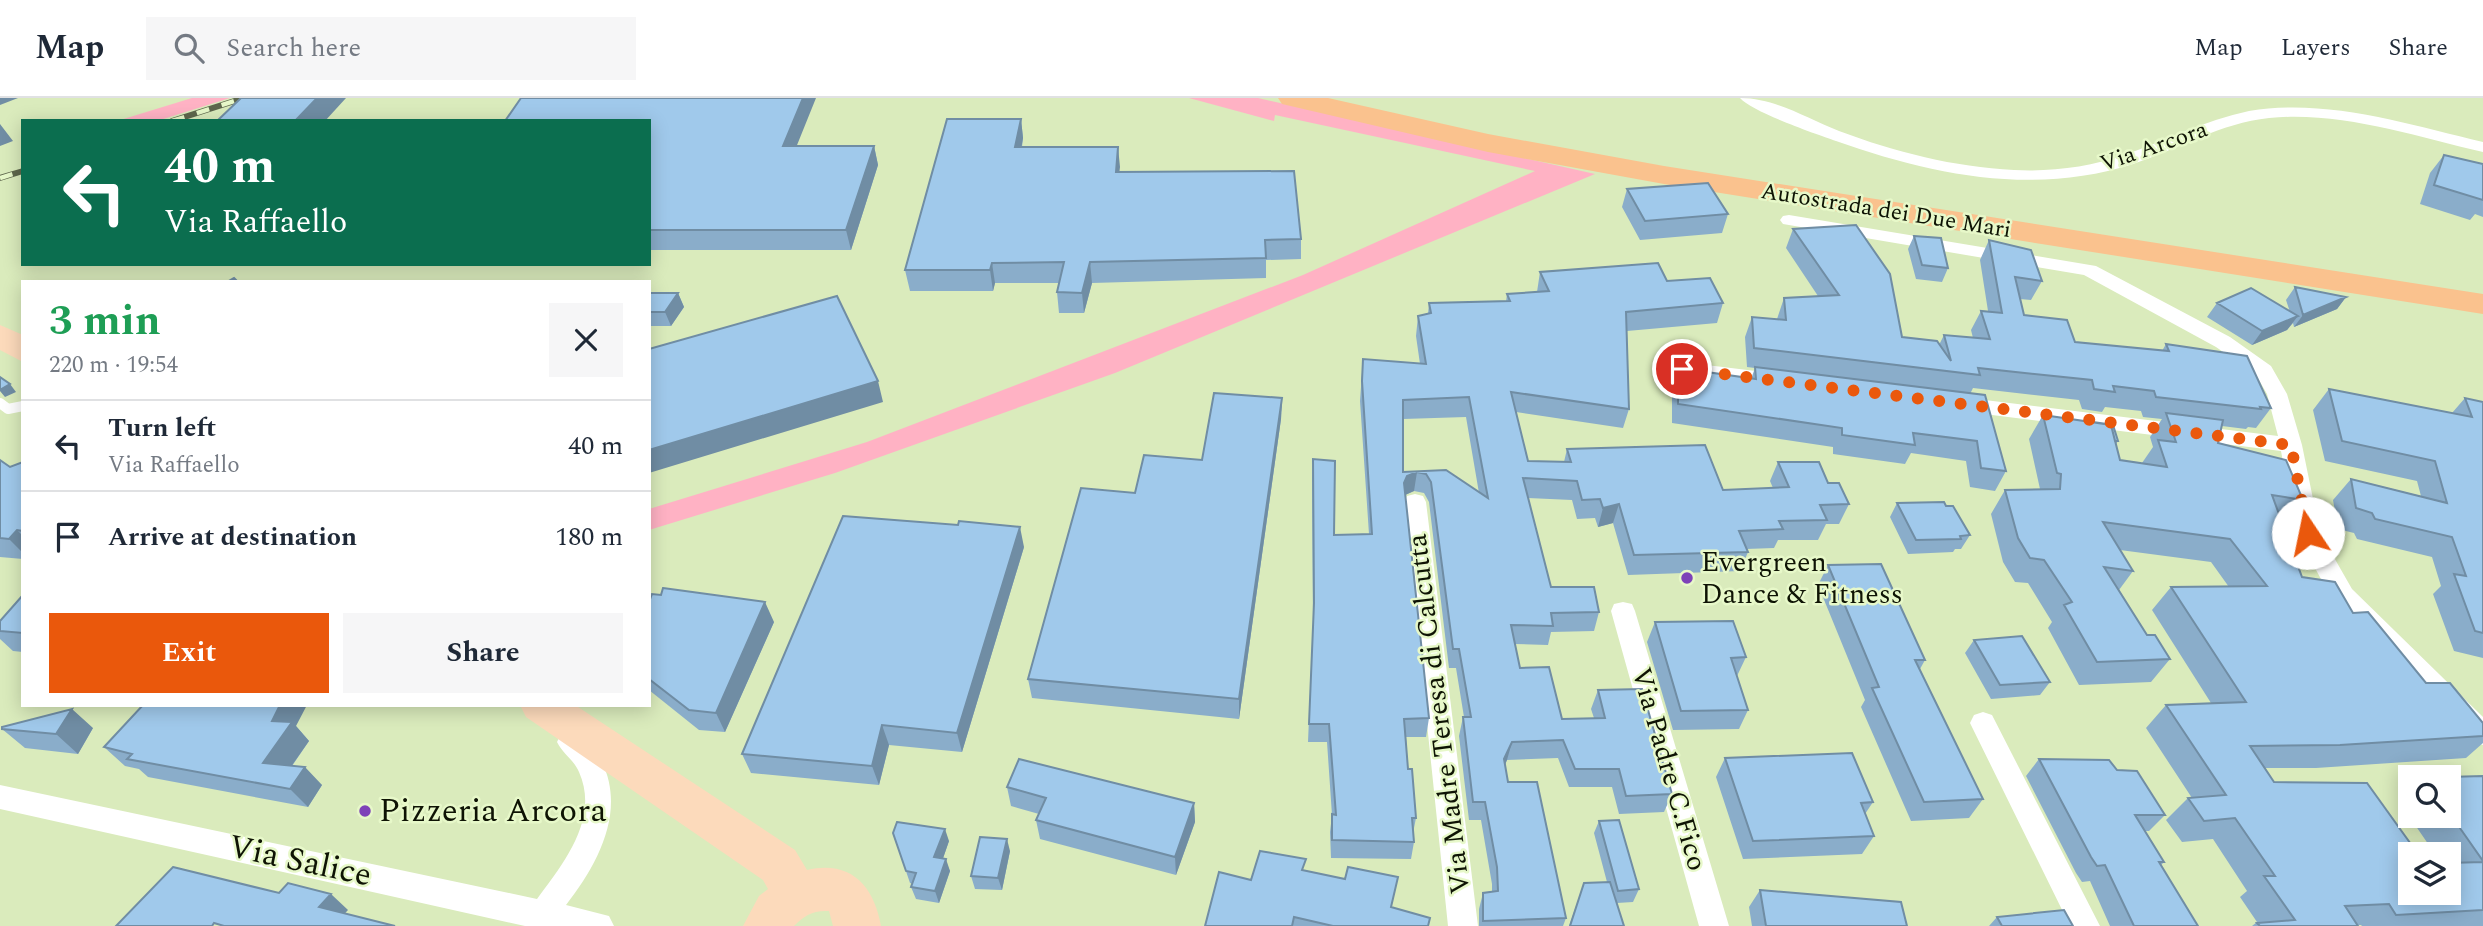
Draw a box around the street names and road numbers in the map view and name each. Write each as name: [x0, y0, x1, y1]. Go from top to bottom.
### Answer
street label: Via Arcora: [2096, 112, 2212, 182]
street label: Autostrada dei Due Mari: [1758, 174, 2014, 248]
street label: Via Madre Teresa di Calcutta: [1396, 531, 1482, 897]
street label: Via Padre C.Fico: [1619, 662, 1719, 876]
street label: Via Salice: [224, 821, 376, 901]

